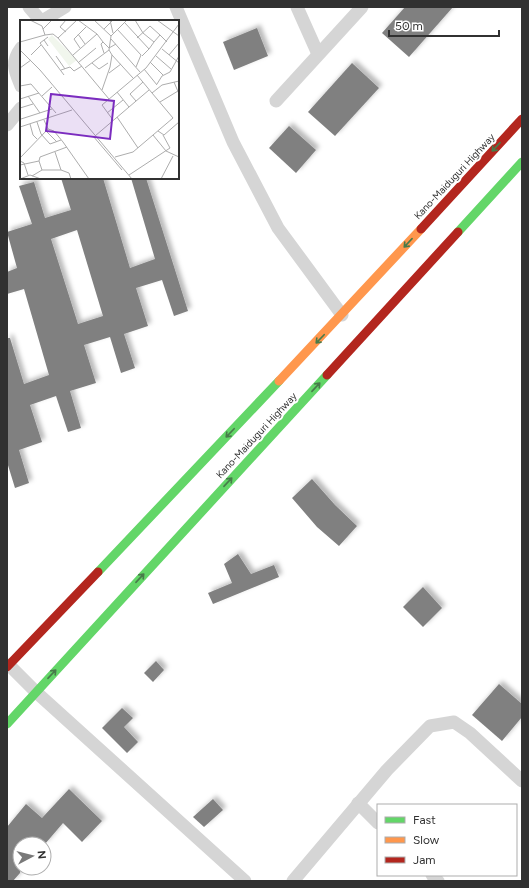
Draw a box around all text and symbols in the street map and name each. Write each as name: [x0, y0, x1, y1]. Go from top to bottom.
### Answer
scale bar: [389, 12, 499, 38]
text: 50 m: [395, 19, 423, 33]
inset map: [20, 20, 179, 179]
street label: Kano-Maiduguri Highway: [411, 130, 498, 222]
one-way arrow: [491, 142, 500, 152]
one-way arrow: [403, 238, 413, 248]
one-way arrow: [315, 334, 324, 344]
one-way arrow: [311, 382, 321, 392]
street label: Kano-Maiduguri Highway: [213, 389, 300, 481]
one-way arrow: [225, 428, 235, 438]
one-way arrow: [223, 478, 232, 488]
one-way arrow: [135, 573, 145, 583]
one-way arrow: [48, 669, 57, 679]
legend: [377, 804, 517, 876]
text: Fast: [413, 813, 436, 827]
text: Slow: [413, 833, 440, 847]
north arrow: [12, 836, 52, 876]
text: N: [34, 850, 48, 860]
text: Jam: [413, 853, 436, 867]

